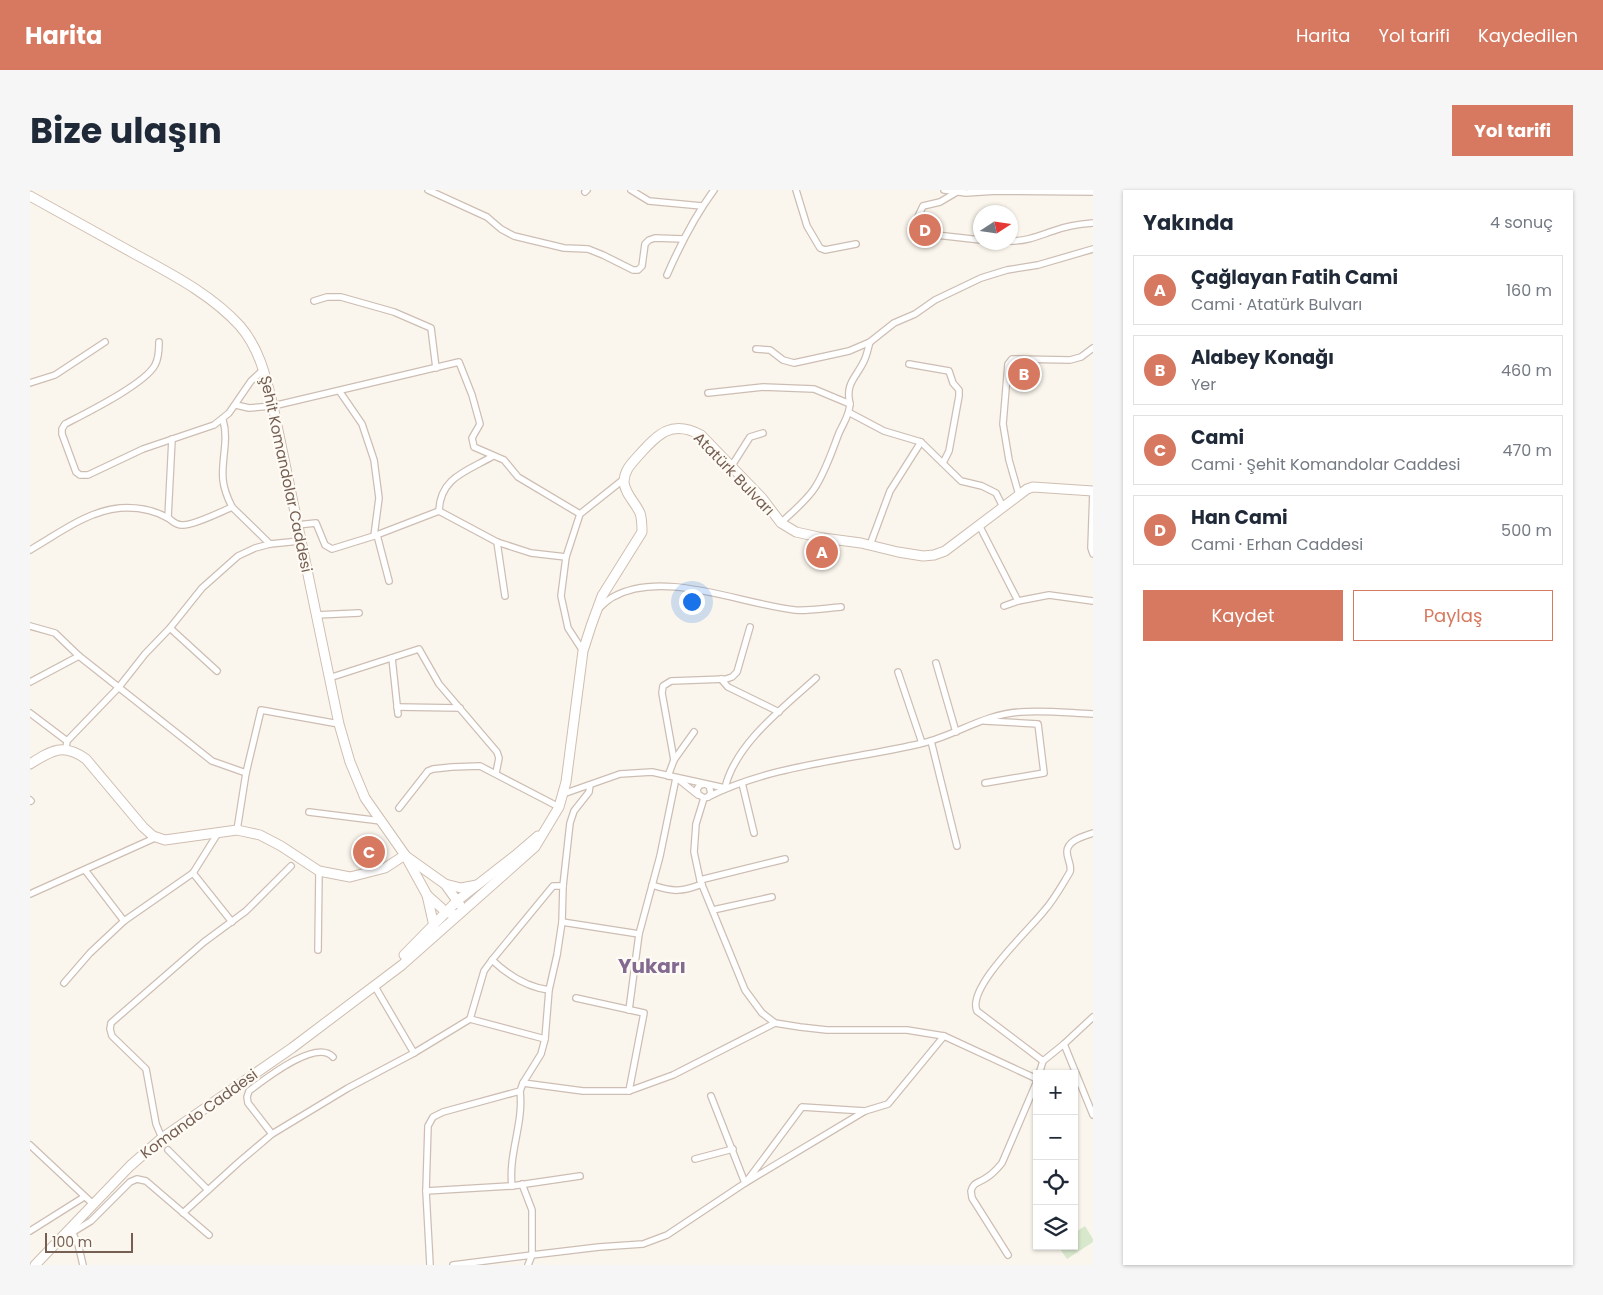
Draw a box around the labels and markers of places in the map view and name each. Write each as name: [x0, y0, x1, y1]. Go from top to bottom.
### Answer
pin: D: [909, 211, 941, 249]
pin: B: [1008, 355, 1040, 393]
pin: A: [806, 533, 838, 571]
pin: C: [353, 833, 385, 871]

